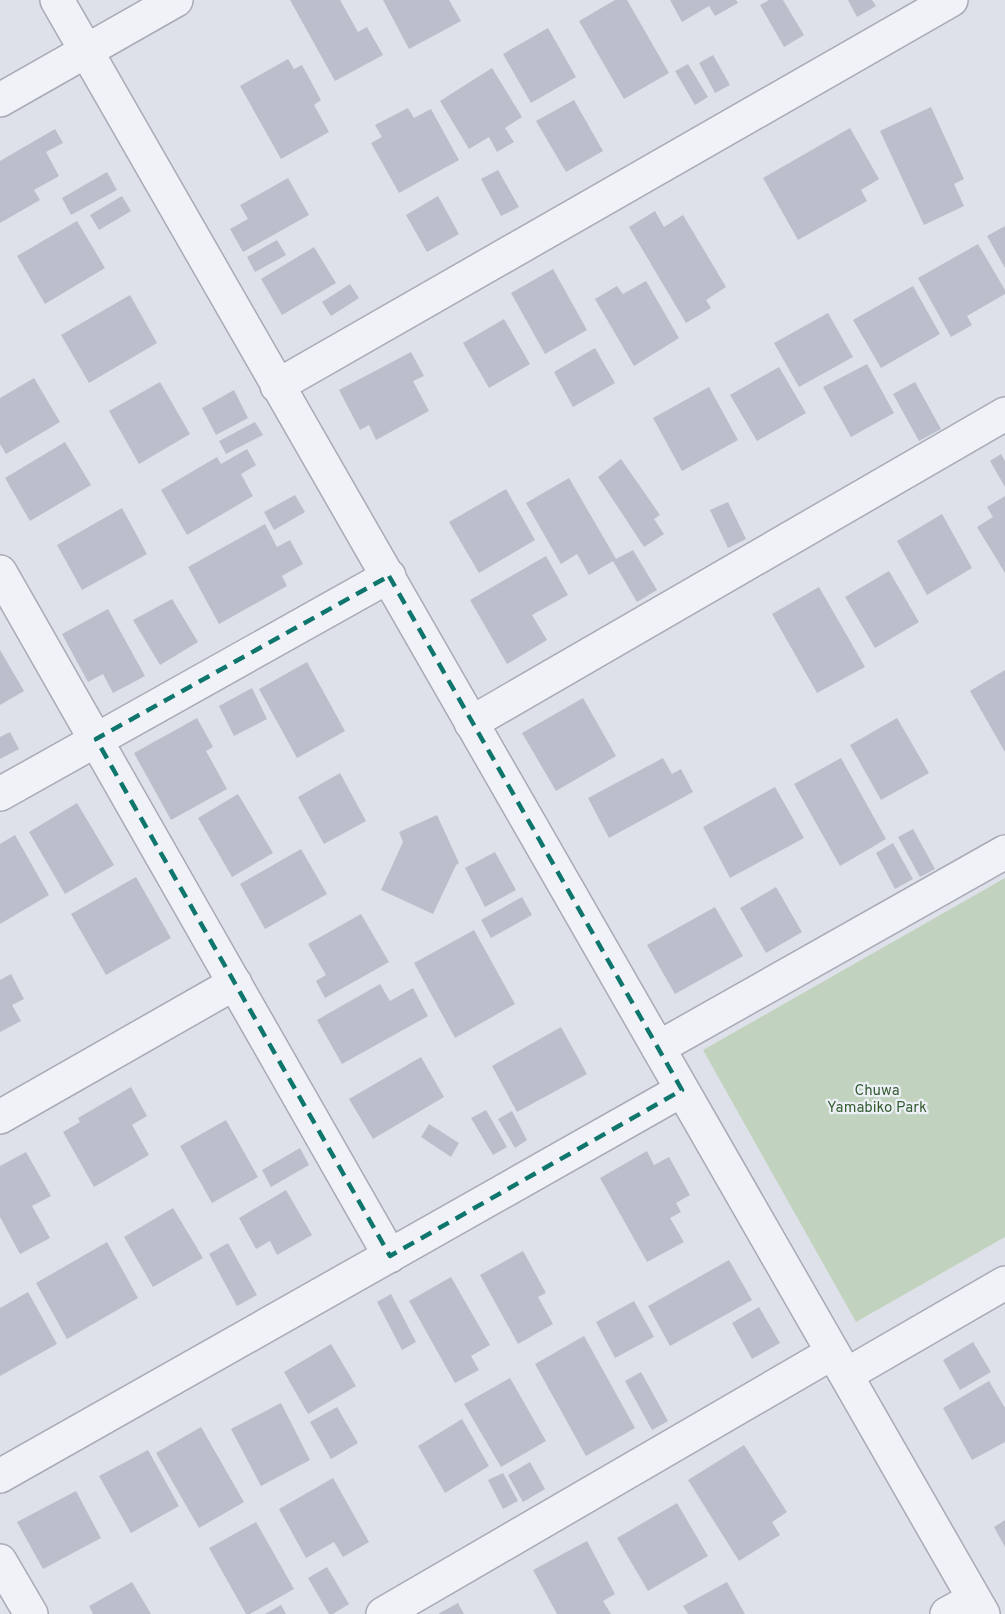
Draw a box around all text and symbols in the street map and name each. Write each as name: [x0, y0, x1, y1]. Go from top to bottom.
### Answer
park label: Chuwa Yamabiko Park: [827, 1082, 927, 1118]

